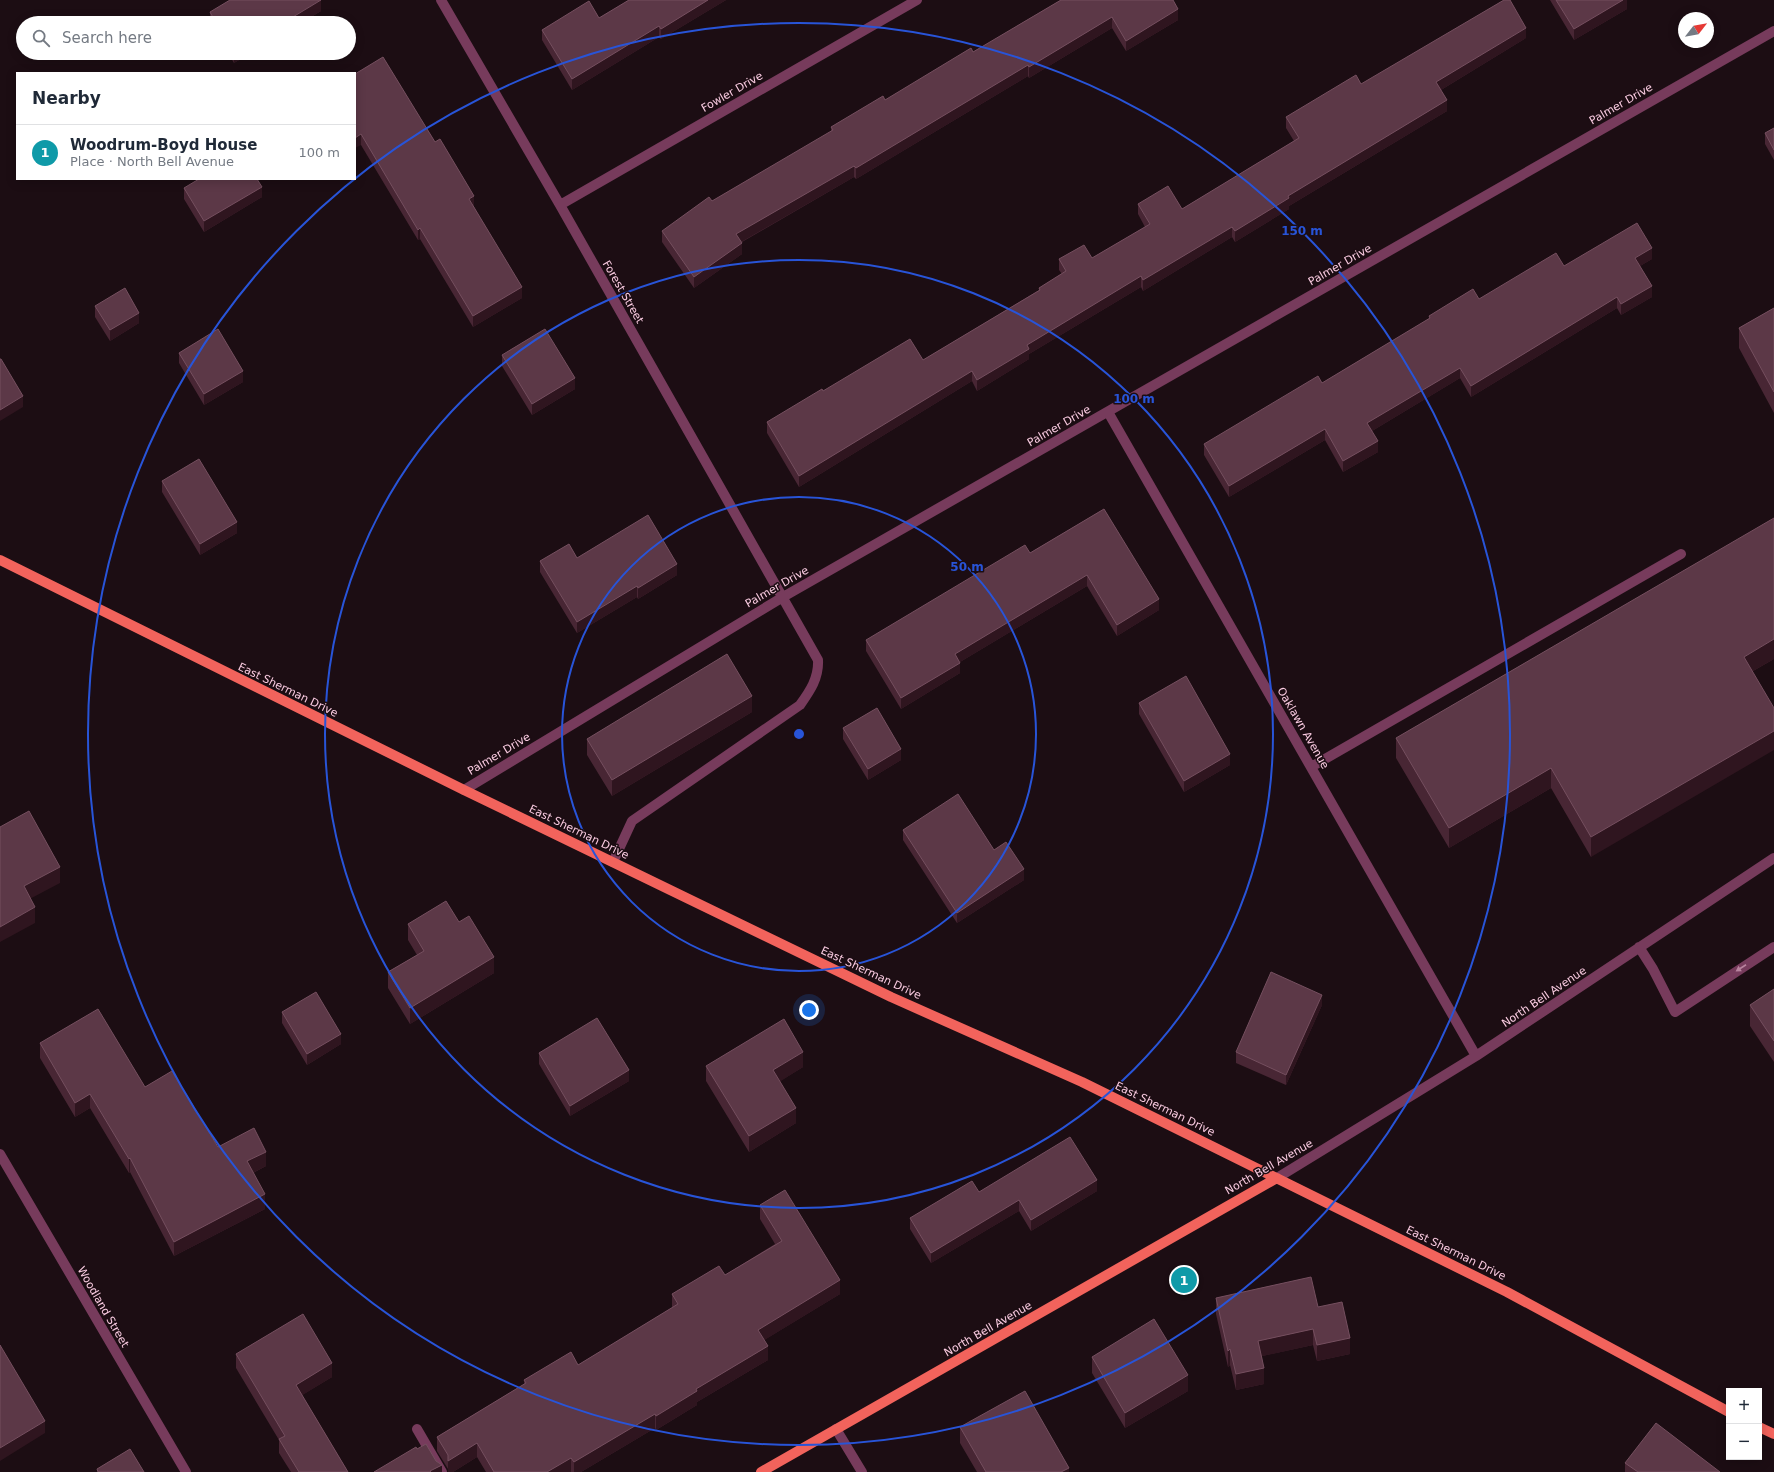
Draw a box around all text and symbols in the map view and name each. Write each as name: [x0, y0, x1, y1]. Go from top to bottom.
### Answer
north arrow: [1678, 12, 1714, 48]
search box: [16, 16, 356, 60]
icon: search: [30, 27, 52, 49]
text: Search here: [62, 29, 152, 47]
street label: Fowler Drive: [699, 69, 765, 115]
street label: Palmer Drive: [1587, 81, 1655, 127]
text: Nearby: [32, 88, 101, 108]
text: Woodrum-Boyd House: [70, 136, 257, 154]
text: 1: [40, 145, 50, 160]
text: 100 m: [298, 145, 340, 160]
text: Place · North Bell Avenue: [70, 154, 234, 169]
text: 150 m: [1281, 224, 1323, 238]
street label: Palmer Drive: [1306, 242, 1374, 288]
street label: Forest Street: [600, 258, 647, 326]
text: 100 m: [1113, 392, 1155, 406]
street label: Palmer Drive: [1025, 403, 1093, 449]
text: 50 m: [950, 560, 984, 574]
street label: Palmer Drive: [743, 564, 811, 610]
street label: East Sherman Drive: [236, 660, 340, 720]
street label: Oaklawn Avenue: [1274, 685, 1332, 771]
centre of rings: [792, 727, 806, 741]
street label: Palmer Drive: [465, 730, 533, 778]
street label: East Sherman Drive: [527, 802, 631, 862]
street label: East Sherman Drive: [819, 944, 924, 1002]
street label: North Bell Avenue: [1499, 964, 1589, 1030]
one-way arrow: [1736, 964, 1747, 972]
your location: [799, 1000, 819, 1020]
street label: East Sherman Drive: [1113, 1079, 1217, 1139]
street label: North Bell Avenue: [1223, 1136, 1315, 1197]
street label: East Sherman Drive: [1404, 1223, 1508, 1283]
street label: Woodland Street: [75, 1264, 132, 1350]
pin: 1: [1171, 1265, 1197, 1295]
street label: North Bell Avenue: [942, 1298, 1034, 1359]
map controls: [1726, 1388, 1762, 1460]
button: +: [1726, 1388, 1762, 1424]
button: −: [1726, 1424, 1762, 1460]

